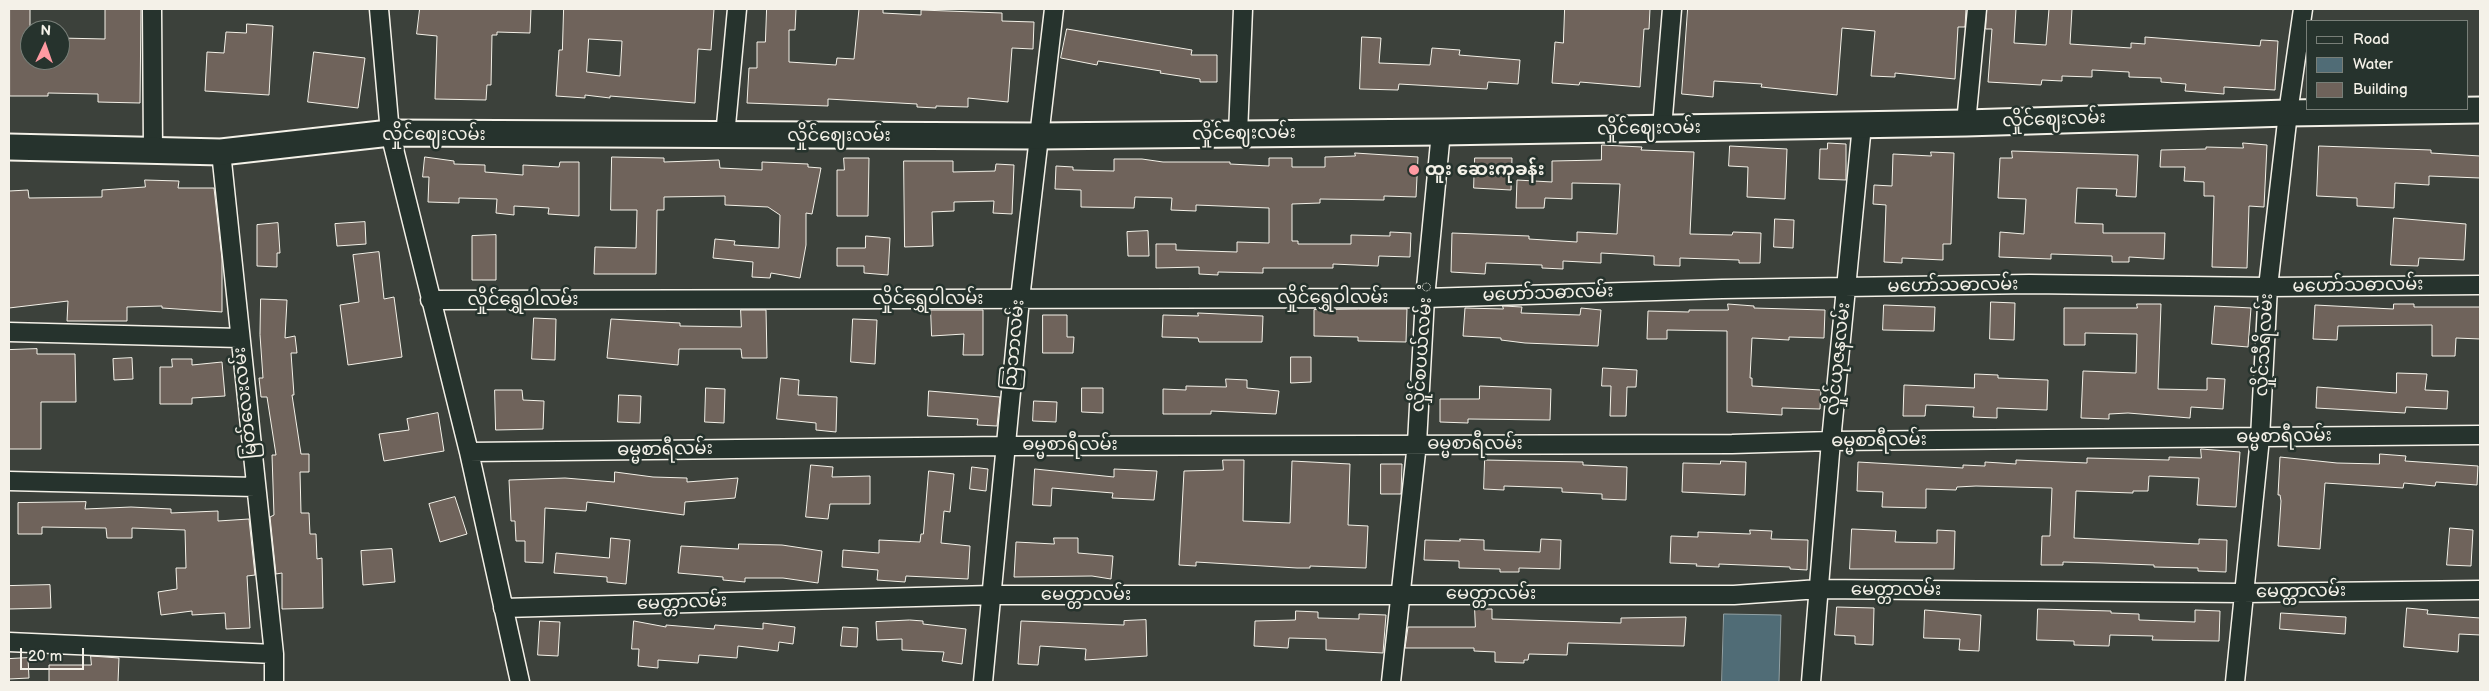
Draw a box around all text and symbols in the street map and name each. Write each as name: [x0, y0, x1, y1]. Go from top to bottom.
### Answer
north arrow: [20, 20, 70, 70]
legend: [2306, 20, 2469, 110]
text: N: [40, 22, 51, 39]
text: Road: [2353, 30, 2389, 49]
text: Water: [2353, 55, 2393, 74]
text: Building: [2353, 80, 2408, 99]
street label: လှိုင်ဈေးလမ်း: [2002, 107, 2106, 133]
street label: လှိုင်ဈေးလမ်း: [1597, 117, 1701, 141]
street label: လှိုင်ဈေးလမ်း: [1192, 122, 1296, 146]
street label: လှိုင်ဈေးလမ်း: [382, 124, 486, 146]
street label: လှိုင်ဈေးလမ်း: [787, 125, 891, 147]
place label: ထူး ဆေးကုခန်း: [1425, 159, 1545, 181]
marker: ထူး ဆေးကုခန်း: [1407, 163, 1421, 177]
street label: မဟော်သဓာလမ်း: [1887, 274, 2019, 298]
street label: မဟော်သဓာလမ်း: [2292, 274, 2424, 298]
street label: လှိုင်စပယ်လမ်း ံ: [1408, 281, 1438, 413]
street label: မဟော်သဓာလမ်း: [1482, 281, 1614, 307]
street label: လှိုင်ရွှေဝါလမ်း: [1277, 287, 1389, 309]
street label: လှိုင်ရွှေဝါလမ်း: [872, 288, 984, 310]
street label: လှိုင်ရွှေဝါလမ်း: [467, 289, 579, 311]
street label: လှိုင်သီရိလမ်း: [2252, 293, 2278, 397]
street label: သြဘာလမ်း: [1000, 298, 1030, 392]
street label: လှိုင်ယုဇနလမ်း: [1822, 301, 1856, 417]
street label: မြတ်လေးလမ်း: [229, 346, 263, 460]
street label: ဓမ္မစာရီလမ်း: [2236, 425, 2332, 449]
street label: ဓမ္မစာရီလမ်း: [1831, 429, 1927, 453]
street label: ဓမ္မစာရီလမ်း: [1427, 433, 1523, 455]
street label: ဓမ္မစာရီလမ်း: [1022, 434, 1118, 456]
street label: ဓမ္မစာရီလမ်း: [617, 438, 713, 462]
street label: မေတ္တာလမ်း: [1851, 579, 1941, 601]
street label: မေတ္တာလမ်း: [2256, 580, 2346, 604]
street label: မေတ္တာလမ်း: [1446, 583, 1536, 605]
street label: မေတ္တာလမ်း: [1041, 584, 1131, 606]
street label: မေတ္တာလမ်း: [636, 591, 728, 615]
scale bar: [22, 638, 86, 670]
text: 20 m: [28, 647, 62, 666]

